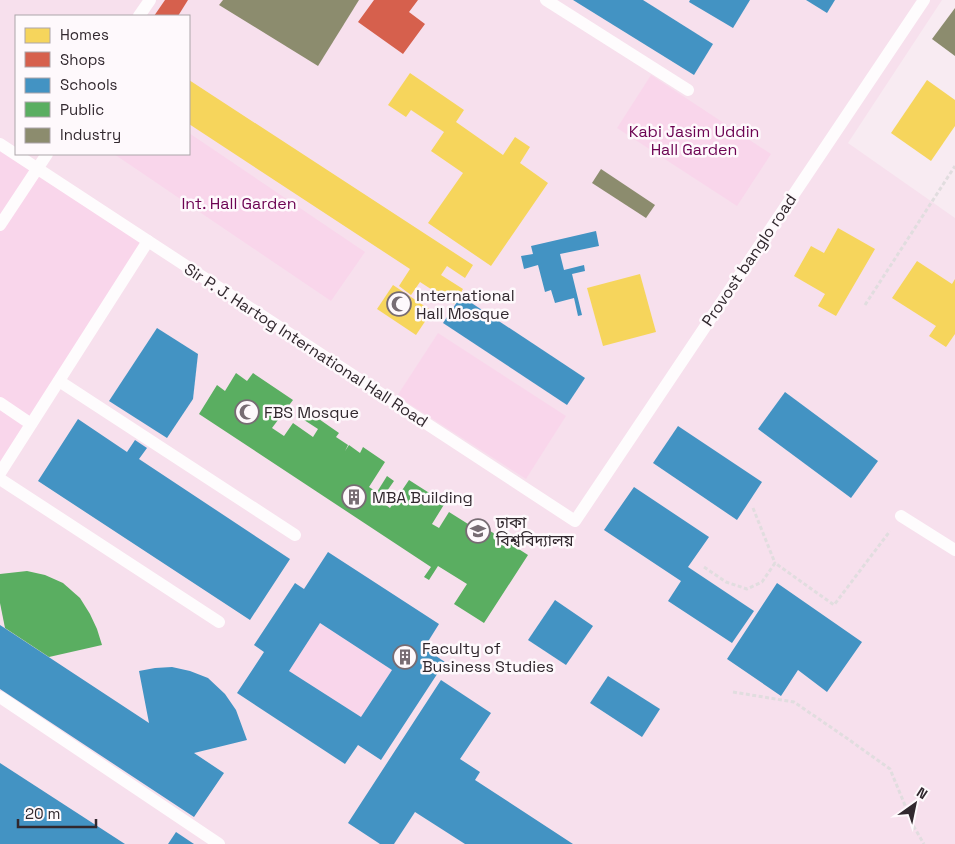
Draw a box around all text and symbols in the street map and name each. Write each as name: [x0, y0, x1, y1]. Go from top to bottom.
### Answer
legend: [15, 15, 190, 155]
text: Homes: [60, 25, 109, 44]
text: Shops: [60, 50, 105, 69]
text: Schools: [60, 75, 118, 94]
text: Public: [60, 100, 104, 119]
park label: Kabi Jasim Uddin Hall Garden: [629, 121, 759, 160]
text: Industry: [60, 125, 121, 144]
street label: Provost banglo road: [697, 190, 801, 330]
park label: Int. Hall Garden: [181, 193, 297, 214]
street label: Sir P. J. Hartog International Hall Road: [180, 258, 432, 432]
place label: International Hall Mosque: [416, 285, 515, 324]
mosque icon: International Hall Mosque: [386, 291, 412, 317]
mosque icon: FBS Mosque: [234, 399, 260, 425]
place label: FBS Mosque: [264, 402, 359, 423]
building icon: MBA Building: [341, 484, 367, 510]
place label: MBA Building: [372, 487, 473, 508]
place label: ঢাকা বিশ্ববিদ্যালয়: [495, 512, 575, 551]
school or university icon: ঢাকা বিশ্ববিদ্যালয়: [465, 518, 491, 544]
place label: Faculty of Business Studies: [422, 638, 554, 677]
building icon: Faculty of Business Studies: [392, 644, 418, 670]
north arrow: [890, 779, 940, 829]
text: N: [913, 783, 931, 803]
scale bar: [18, 796, 95, 828]
text: 20 m: [25, 804, 60, 823]

